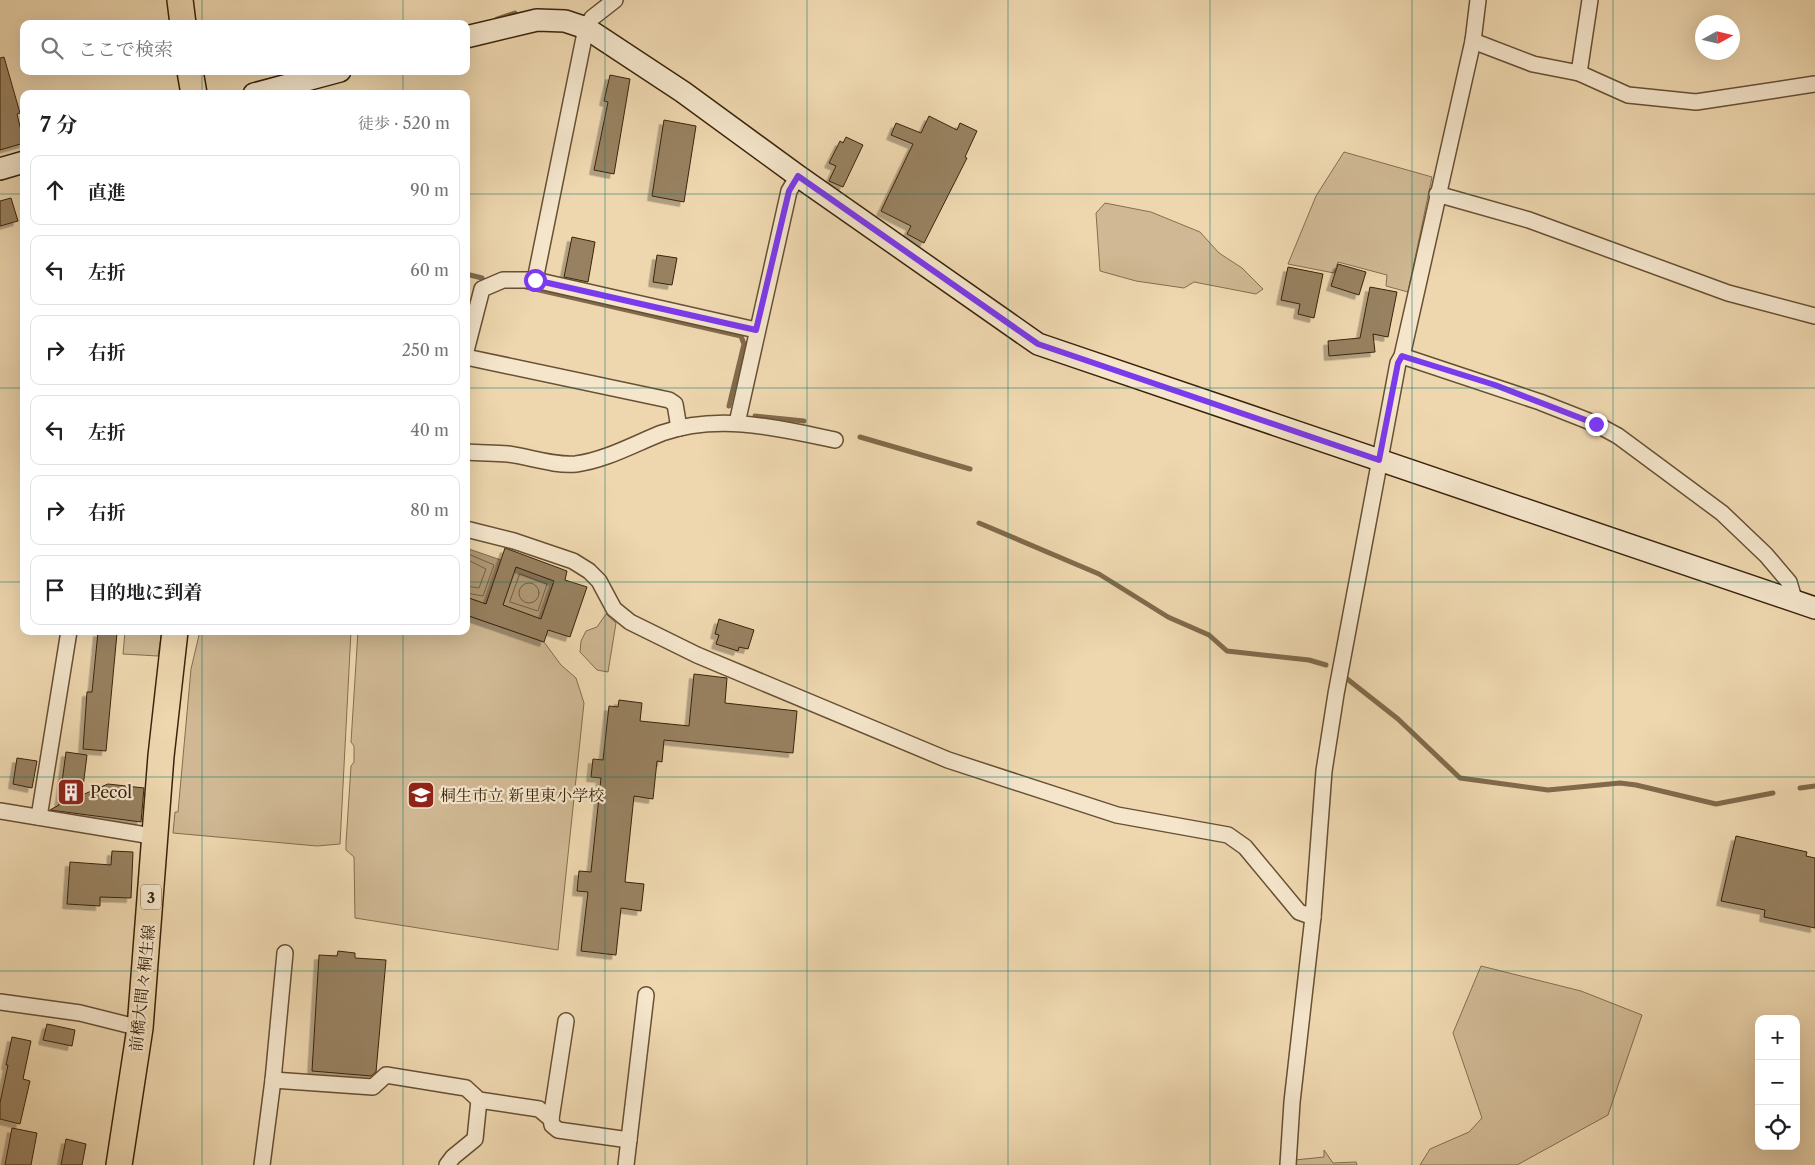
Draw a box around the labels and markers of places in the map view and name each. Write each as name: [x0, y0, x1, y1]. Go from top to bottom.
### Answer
building icon: Pecol: [56, 777, 86, 807]
school or university icon: 桐生市立 新里東小学校: [406, 780, 436, 810]
place label: Pecol: [90, 782, 132, 802]
place label: 桐生市立 新里東小学校: [440, 785, 604, 805]

